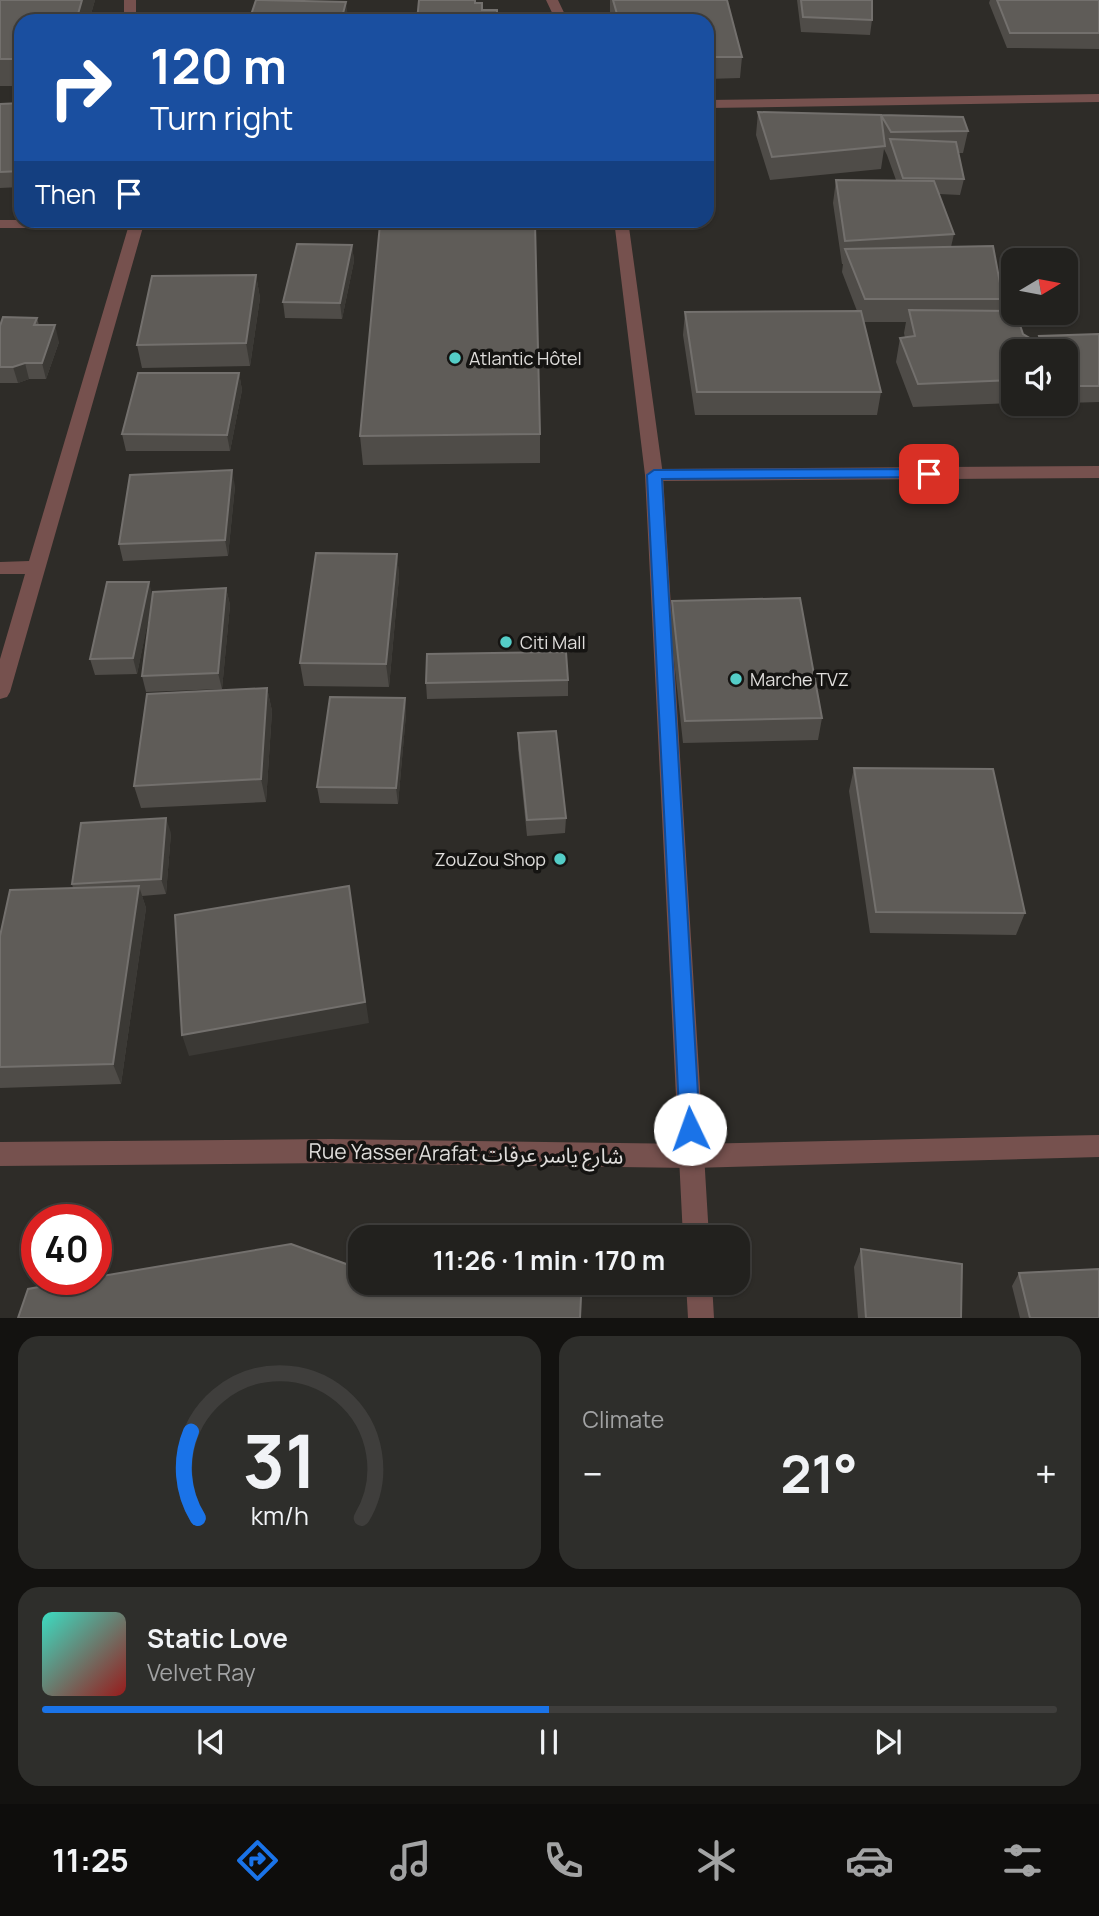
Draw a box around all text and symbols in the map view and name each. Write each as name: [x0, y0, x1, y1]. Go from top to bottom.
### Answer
text: 120 m: [150, 32, 287, 99]
icon: right: [35, 42, 126, 133]
text: Turn right: [150, 96, 293, 140]
icon: arrive: [110, 175, 148, 213]
text: Then: [35, 176, 96, 212]
north arrow: [1001, 248, 1078, 326]
map controls: [1001, 248, 1078, 416]
button: sound: [1001, 339, 1078, 416]
place label: Atlantic Hôtel: [469, 346, 582, 370]
marker: Atlantic Hôtel: [447, 350, 463, 366]
pin: [899, 444, 959, 504]
icon: arrive: [910, 455, 948, 493]
place label: Citi Mall: [520, 630, 586, 654]
marker: Citi Mall: [498, 634, 514, 650]
place label: Marche TVZ: [750, 667, 849, 691]
marker: Marche TVZ: [728, 671, 744, 687]
place label: ZouZou Shop: [435, 847, 546, 871]
marker: ZouZou Shop: [552, 851, 568, 867]
position arrow: [653, 1092, 727, 1166]
street label: Rue Yasser Arafat شارع ياسر عرفات: [308, 1136, 624, 1172]
speed limit sign: 40: [21, 1204, 112, 1295]
text: 11:26 · 1 min · 170 m: [433, 1242, 665, 1278]
text: Climate: [583, 1403, 664, 1435]
text: 31: [242, 1411, 316, 1511]
text: 21°: [780, 1438, 858, 1509]
text: −: [583, 1447, 603, 1499]
text: +: [1035, 1447, 1057, 1499]
text: km/h: [250, 1498, 308, 1533]
text: Static Love: [147, 1620, 288, 1656]
text: Velvet Ray: [147, 1656, 256, 1688]
icon: previous: [192, 1723, 230, 1761]
icon: pause: [530, 1723, 568, 1761]
icon: next: [869, 1723, 907, 1761]
icon: directions: [233, 1836, 282, 1885]
icon: music: [386, 1836, 435, 1885]
icon: phone: [539, 1836, 588, 1885]
icon: climate: [692, 1836, 741, 1885]
icon: car: [845, 1836, 894, 1885]
icon: filters: [998, 1836, 1047, 1885]
text: 11:25: [52, 1838, 129, 1882]

